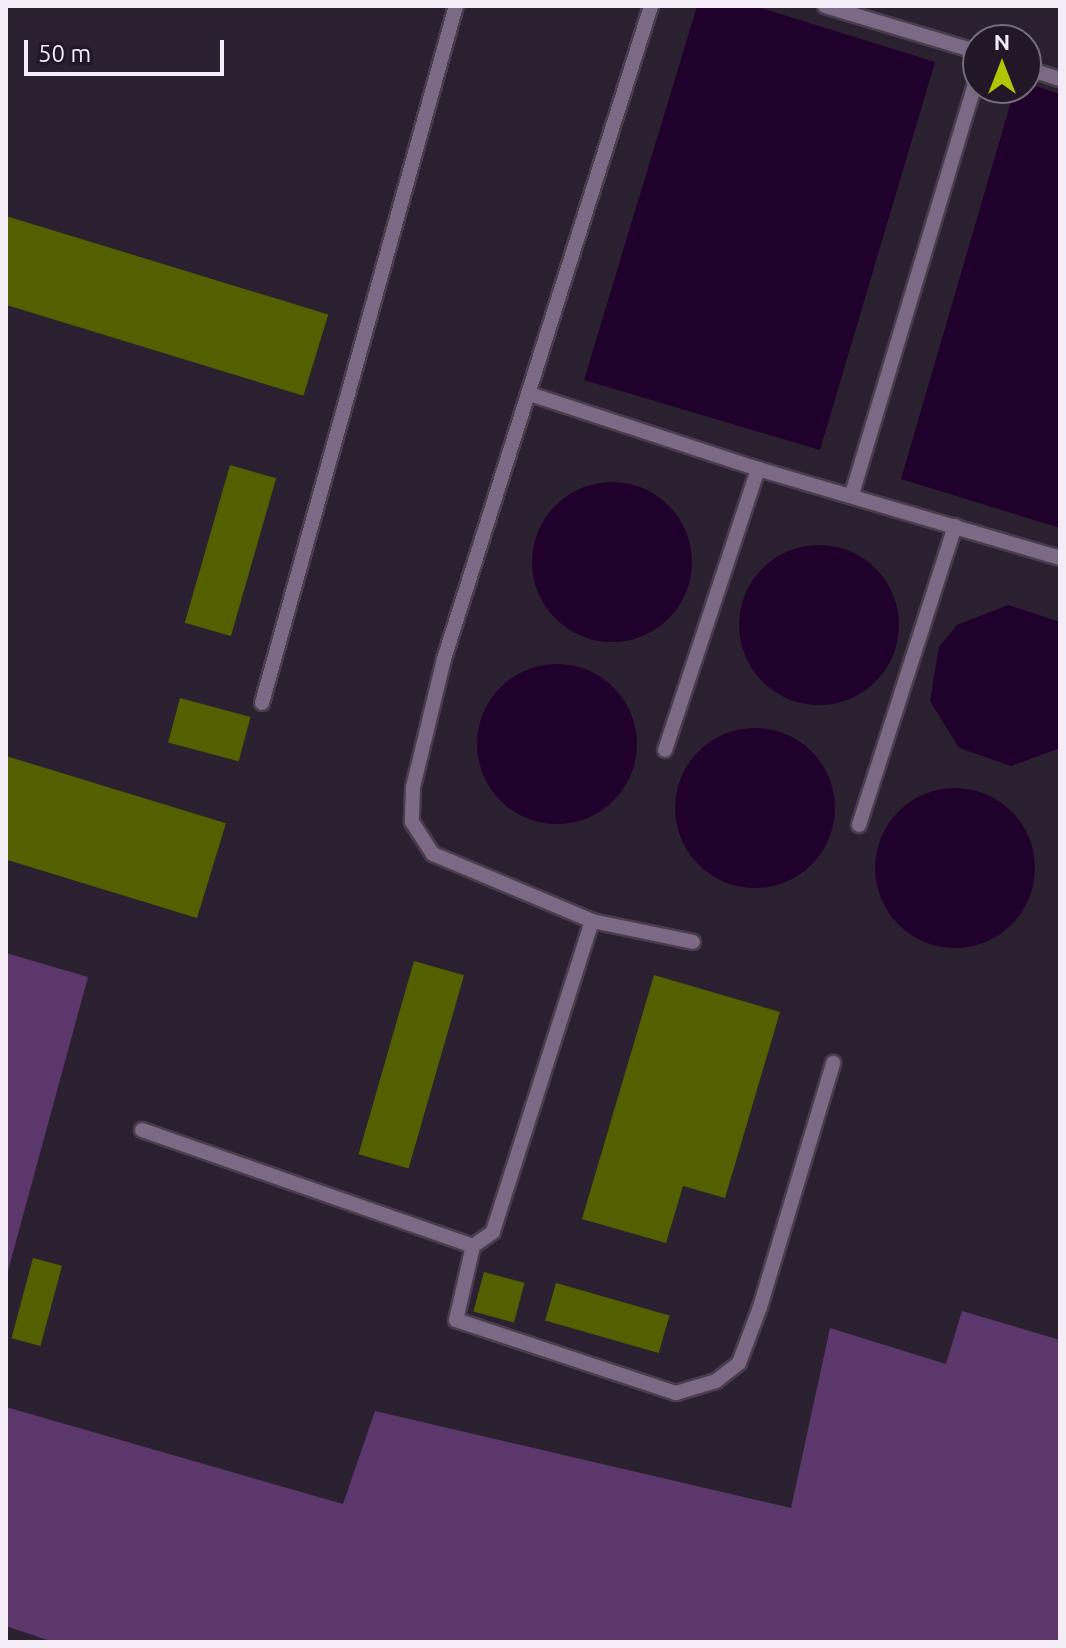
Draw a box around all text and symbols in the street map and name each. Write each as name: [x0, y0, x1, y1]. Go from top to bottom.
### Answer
scale bar: [28, 24, 228, 74]
north arrow: [962, 24, 1042, 104]
text: N: [994, 29, 1010, 54]
text: 50 m: [38, 40, 91, 67]

